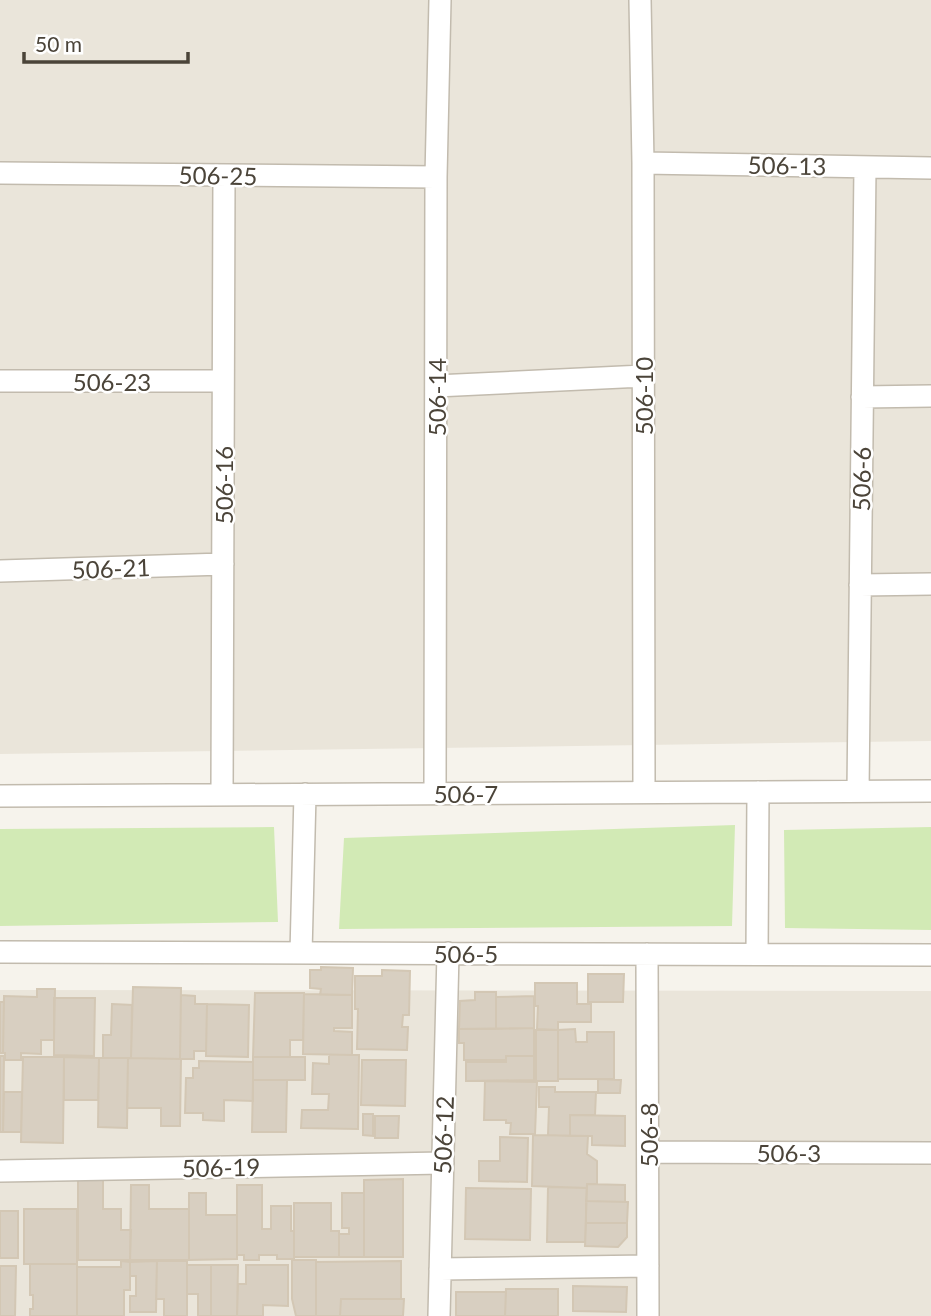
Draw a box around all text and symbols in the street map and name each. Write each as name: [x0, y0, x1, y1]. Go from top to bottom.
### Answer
scale bar: [24, 21, 189, 65]
text: 50 m: [35, 31, 82, 56]
street label: 506-13: [747, 150, 827, 180]
street label: 506-25: [178, 160, 258, 190]
street label: 506-10: [629, 357, 658, 435]
street label: 506-14: [422, 358, 451, 436]
street label: 506-23: [73, 367, 151, 396]
street label: 506-16: [209, 446, 238, 524]
street label: 506-6: [846, 446, 876, 512]
street label: 506-21: [71, 552, 151, 584]
street label: 506-7: [434, 779, 498, 808]
street label: 506-5: [434, 939, 498, 968]
street label: 506-12: [427, 1095, 459, 1175]
street label: 506-8: [634, 1103, 663, 1167]
street label: 506-3: [757, 1138, 821, 1167]
street label: 506-19: [181, 1152, 261, 1182]

